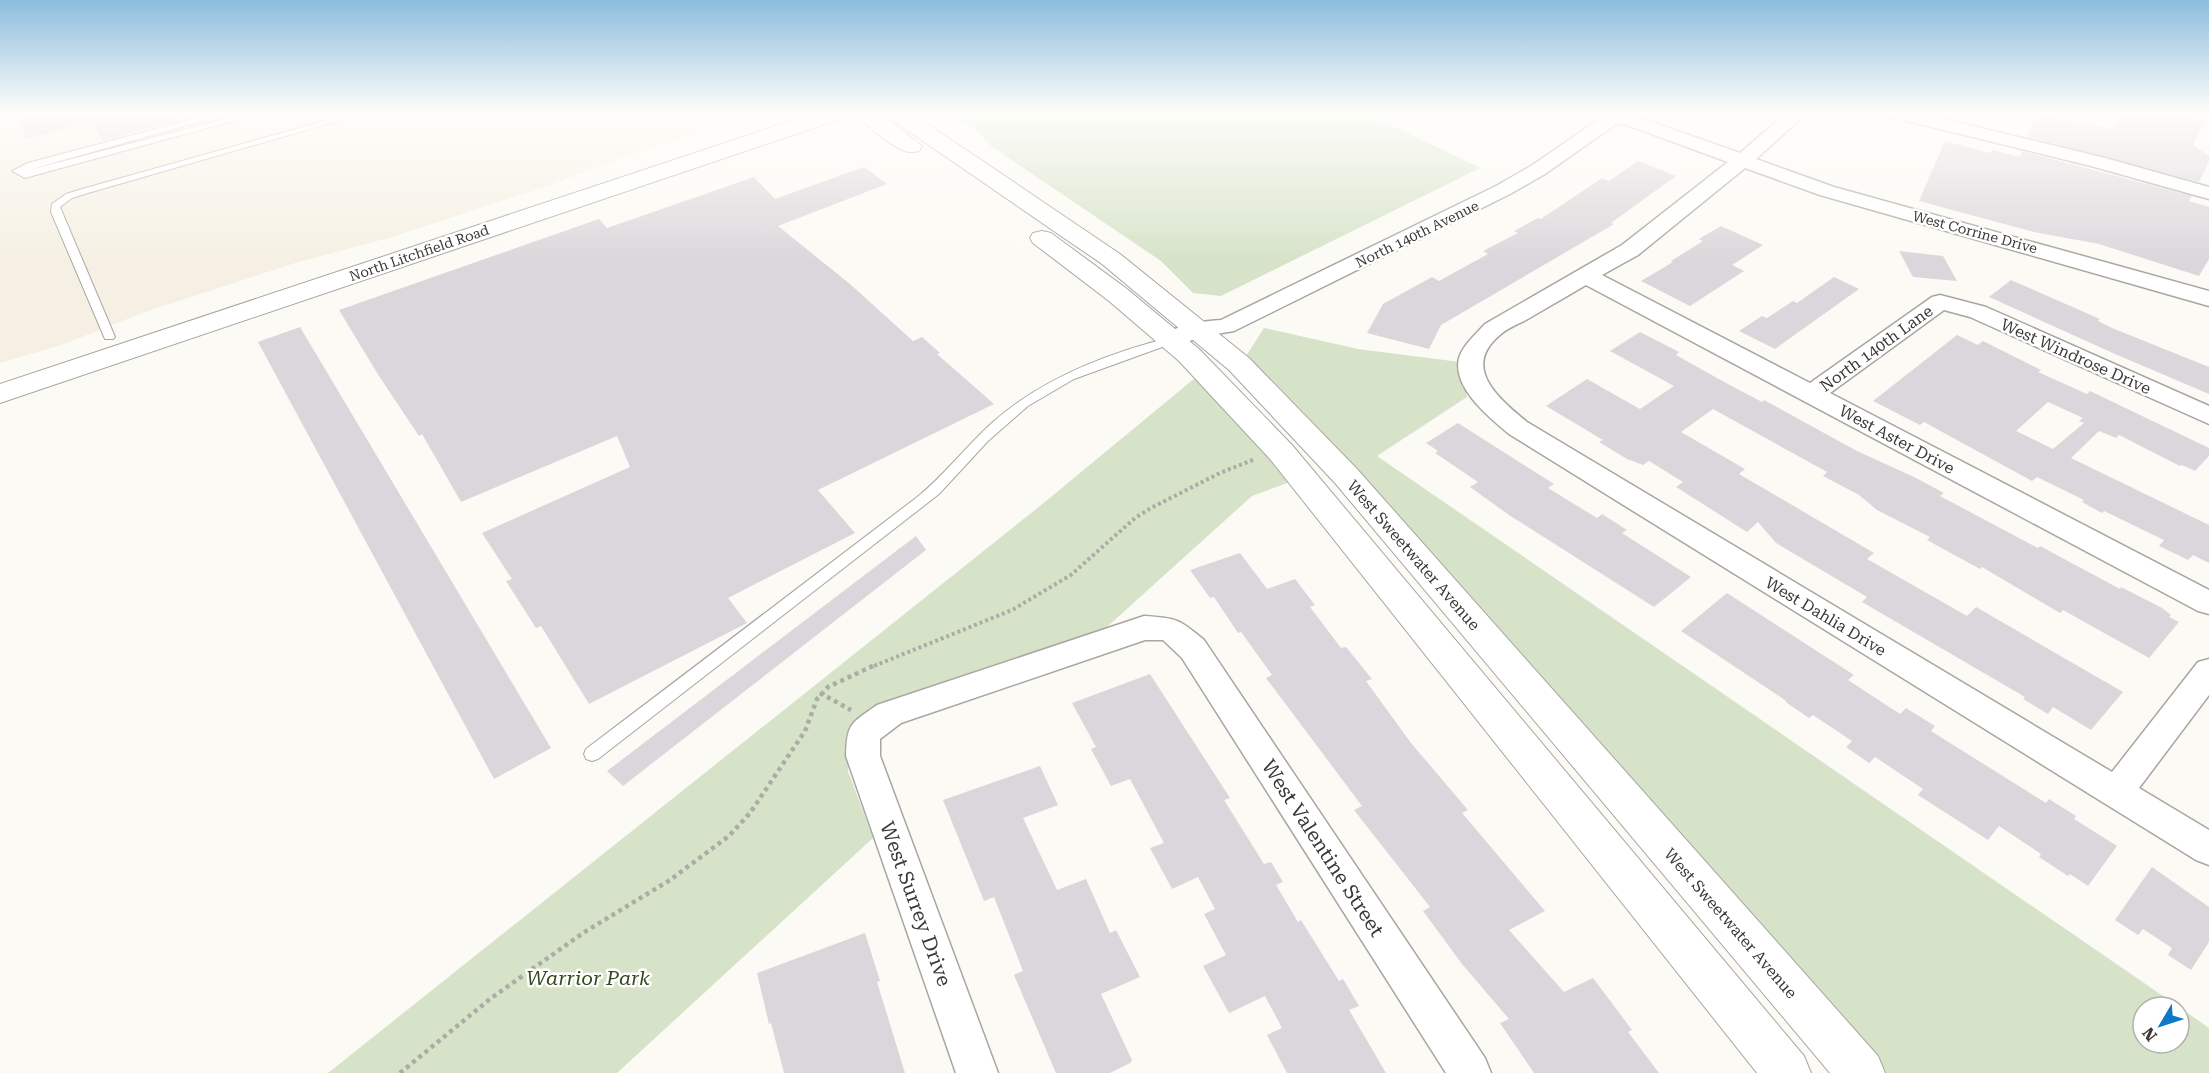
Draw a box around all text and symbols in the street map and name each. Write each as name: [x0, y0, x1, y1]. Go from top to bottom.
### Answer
street label: North 140th Avenue: [1353, 197, 1481, 271]
street label: West Corrine Drive: [1911, 208, 2039, 256]
street label: North Litchfield Road: [347, 222, 491, 284]
street label: North 140th Lane: [1816, 301, 1937, 396]
street label: West Windrose Drive: [1998, 315, 2154, 398]
street label: West Aster Drive: [1836, 401, 1958, 478]
street label: West Sweetwater Avenue: [1343, 476, 1484, 634]
street label: West Dahlia Drive: [1762, 573, 1890, 660]
street label: West Valentine Street: [1257, 755, 1390, 941]
street label: West Surrey Drive: [875, 818, 957, 990]
street label: West Sweetwater Avenue: [1660, 844, 1801, 1002]
park label: Warrior Park: [526, 966, 650, 990]
north arrow: [2131, 995, 2191, 1055]
text: N: [2138, 1023, 2161, 1045]

